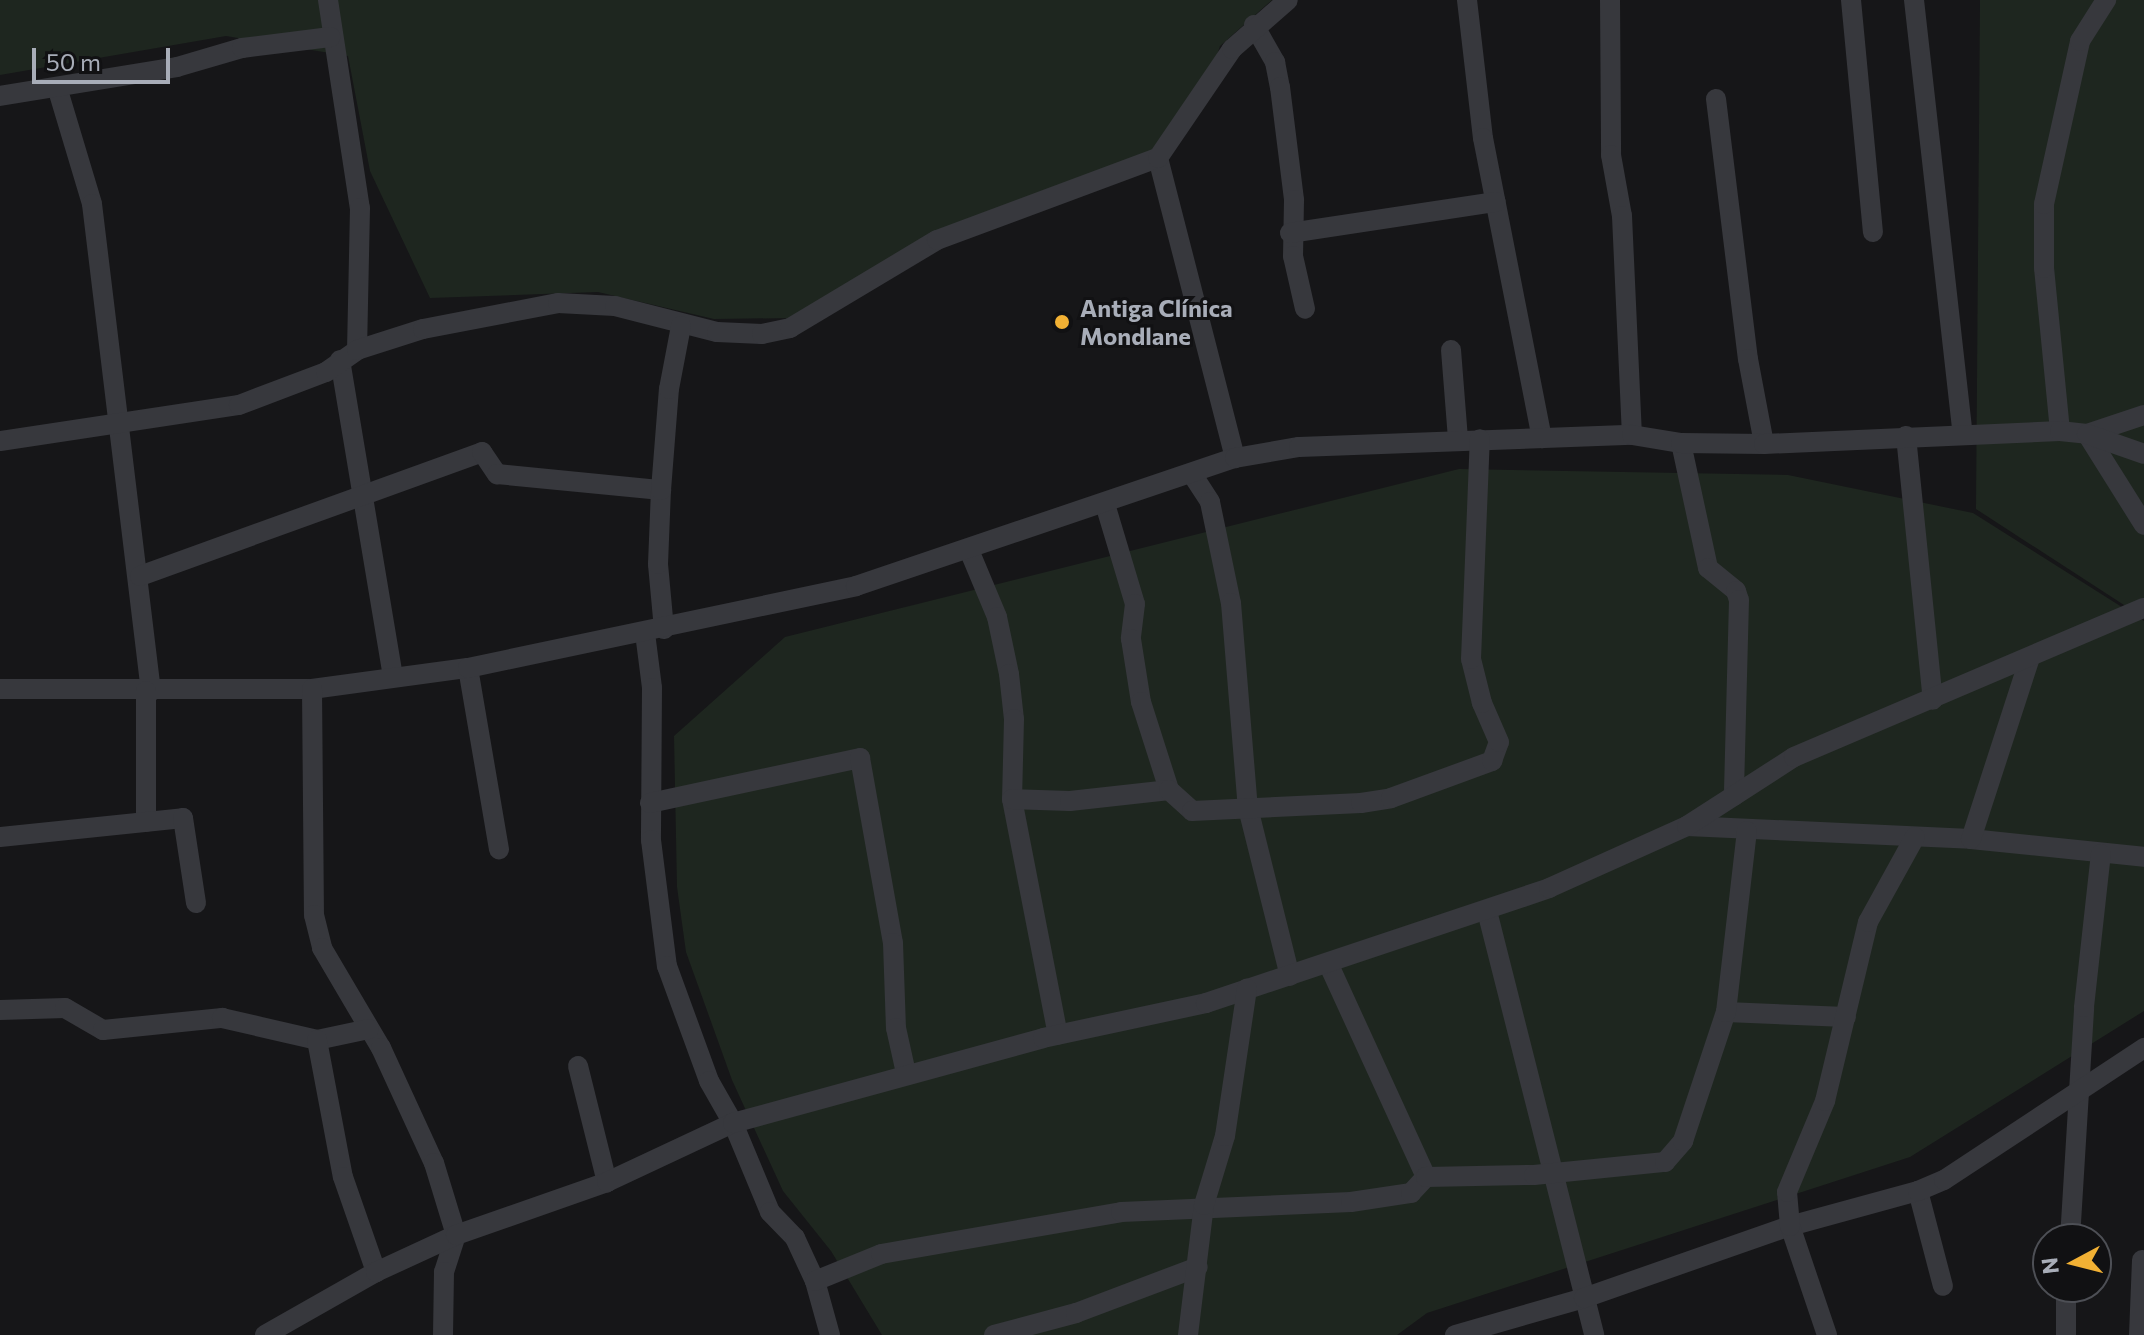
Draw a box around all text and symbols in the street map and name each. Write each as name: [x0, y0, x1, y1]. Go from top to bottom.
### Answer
scale bar: [36, 32, 174, 82]
text: 50 m: [46, 47, 101, 76]
place label: Antiga Clínica Mondlane: [1080, 294, 1233, 350]
marker: Antiga Clínica Mondlane: [1051, 311, 1073, 333]
north arrow: [2032, 1223, 2112, 1303]
text: N: [2035, 1256, 2064, 1276]

